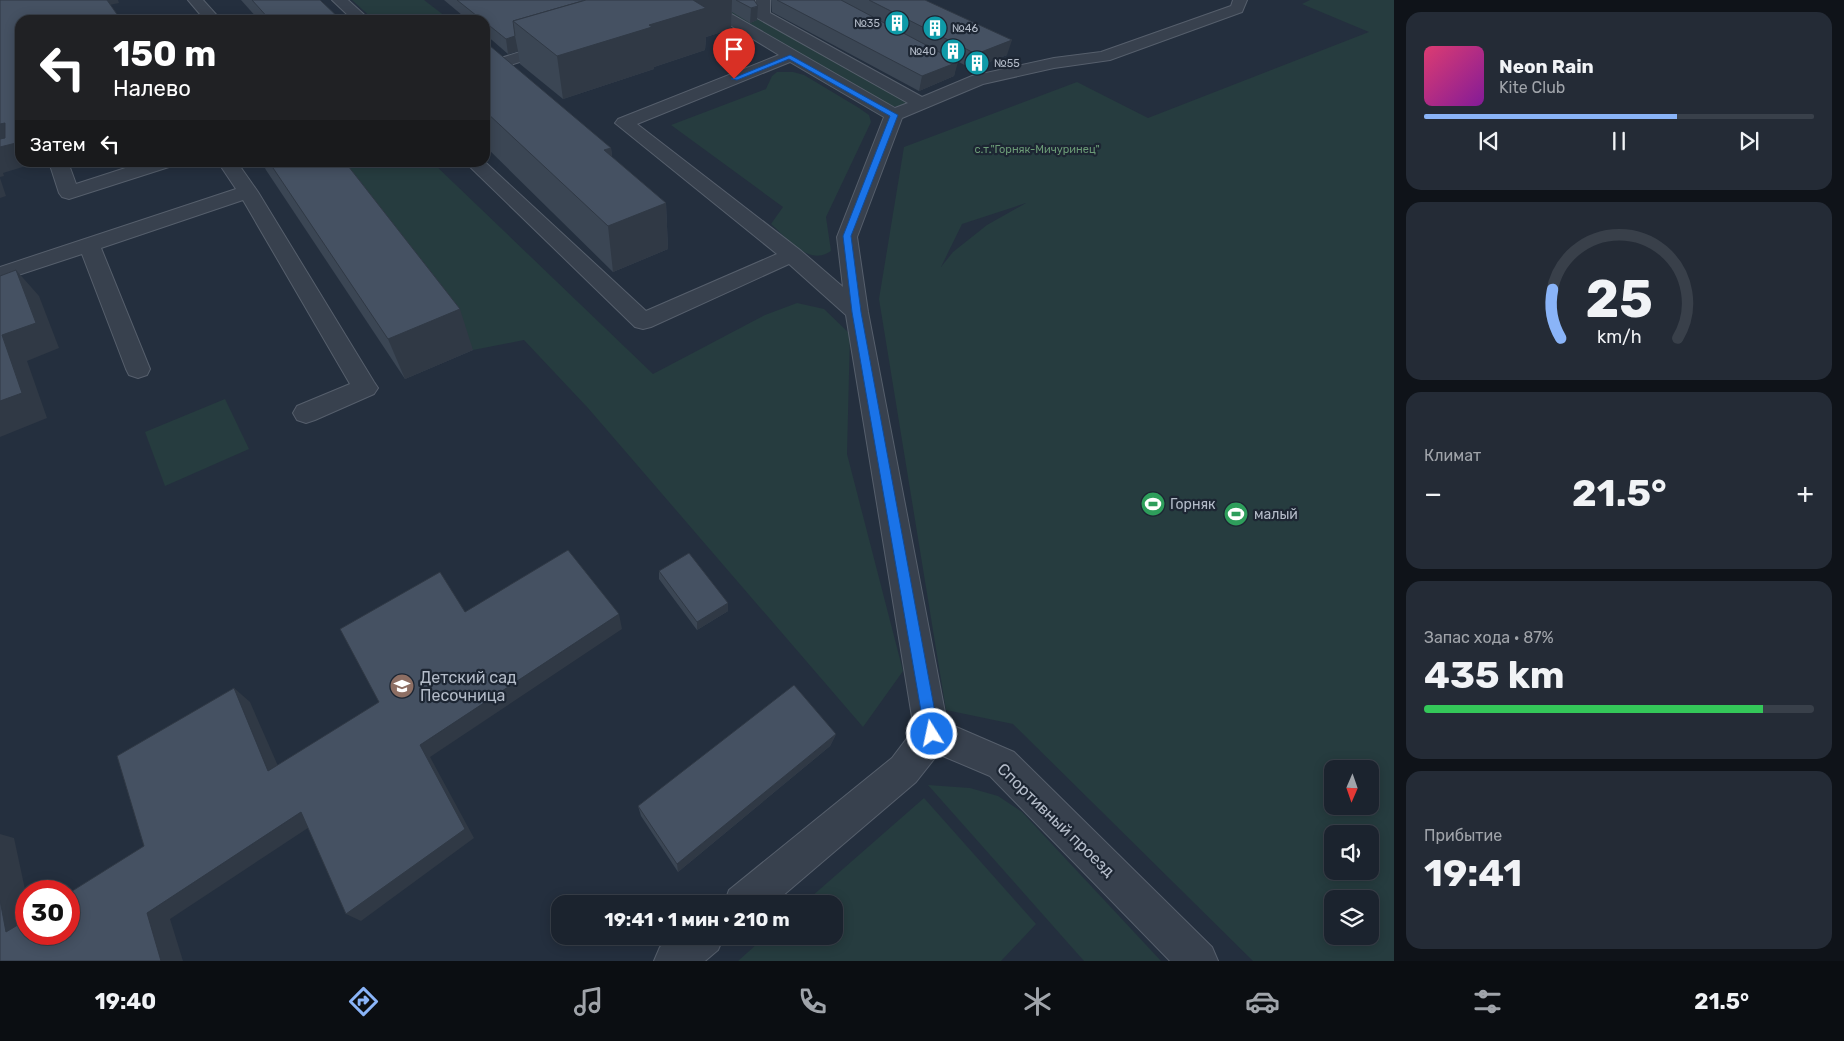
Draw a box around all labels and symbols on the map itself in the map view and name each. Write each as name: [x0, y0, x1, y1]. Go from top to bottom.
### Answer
building icon: №35: [884, 10, 910, 36]
building icon: №46: [922, 15, 948, 41]
place label: №35: [854, 17, 880, 30]
place label: №46: [952, 22, 979, 35]
pin: [713, 28, 755, 79]
building icon: №40: [940, 38, 966, 64]
place label: №40: [909, 45, 936, 58]
building icon: №55: [964, 50, 990, 76]
place label: №55: [994, 57, 1020, 70]
park label: с.т."Горняк-Мичуринец": [974, 143, 1100, 156]
sports icon: Горняк: [1140, 491, 1166, 517]
place label: Горняк: [1170, 496, 1216, 513]
sports icon: малый: [1223, 501, 1249, 527]
place label: малый: [1254, 506, 1298, 523]
place label: Детский сад Песочница: [420, 668, 517, 705]
school or university icon: Детский сад Песочница: [389, 673, 415, 699]
position arrow: [905, 707, 957, 759]
street label: Спортивный проезд: [993, 759, 1119, 881]
north arrow: [1324, 760, 1379, 815]
speed limit sign: 30: [15, 880, 80, 945]

